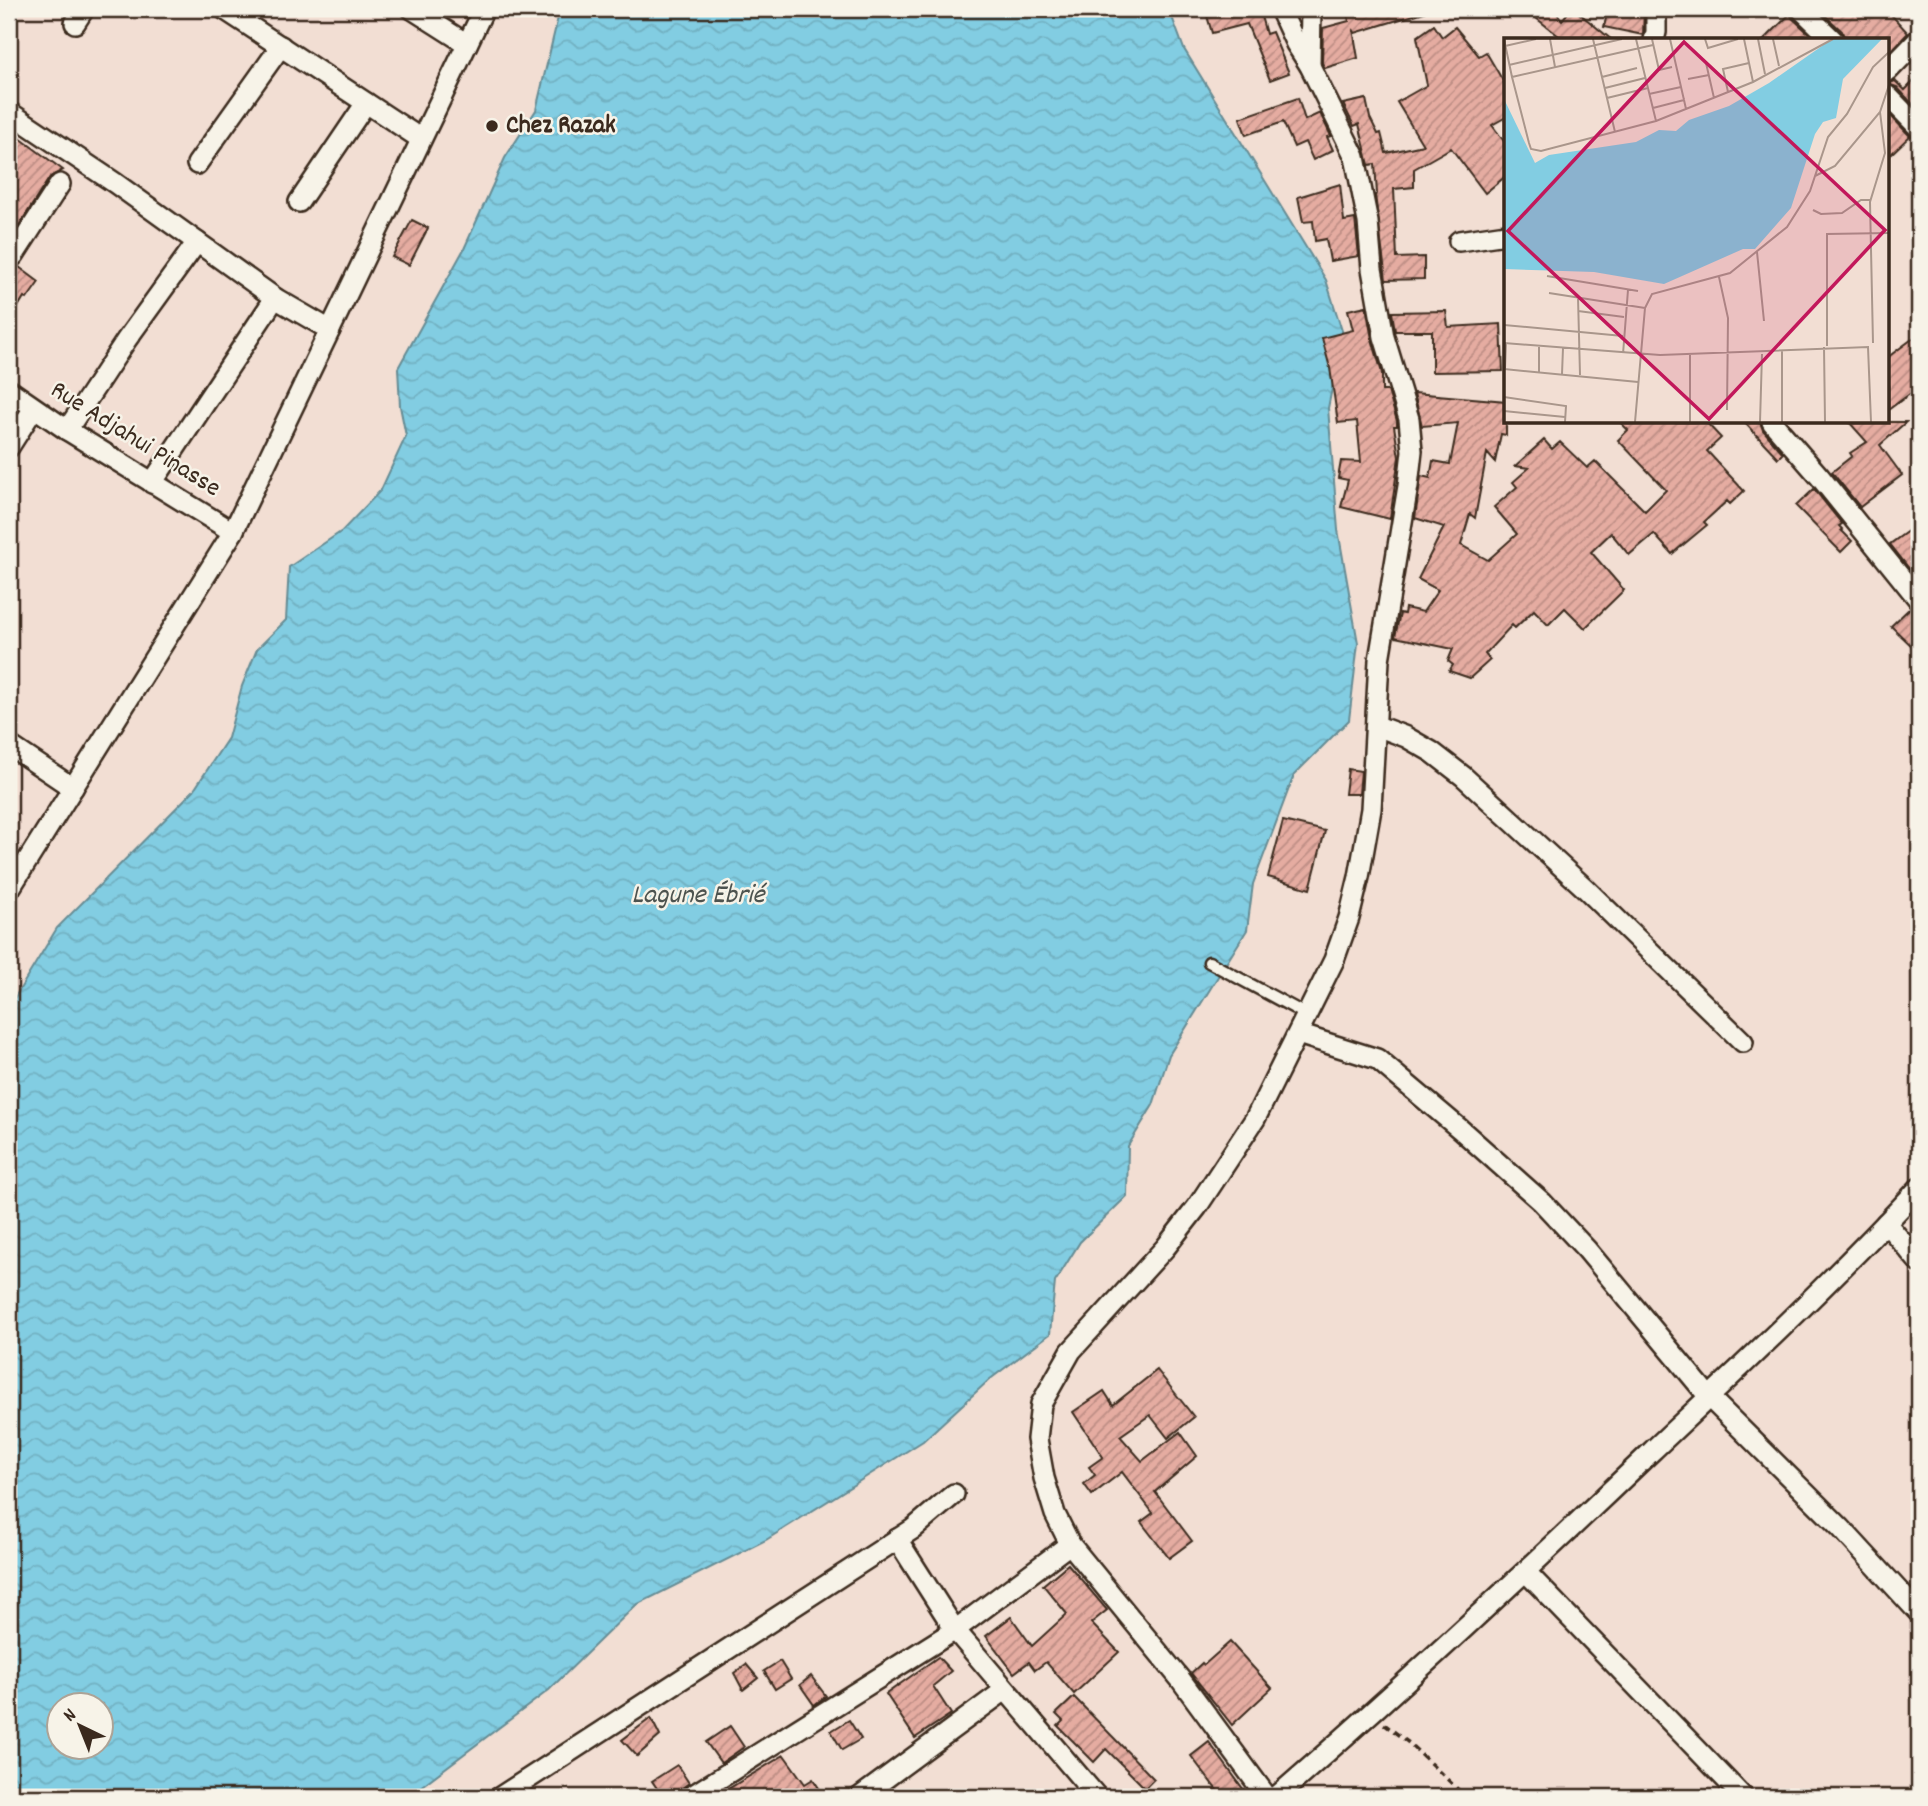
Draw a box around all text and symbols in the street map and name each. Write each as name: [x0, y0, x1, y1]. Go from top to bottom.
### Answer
inset map: [1504, 38, 1890, 424]
place label: Chez Razak: [506, 108, 616, 145]
marker: Chez Razak: [484, 118, 500, 134]
street label: Rue Adjahui Pinasse: [43, 373, 227, 507]
water label: Lagune Ébrié: [631, 877, 767, 917]
north arrow: [46, 1690, 116, 1760]
text: N: [58, 1703, 83, 1729]

